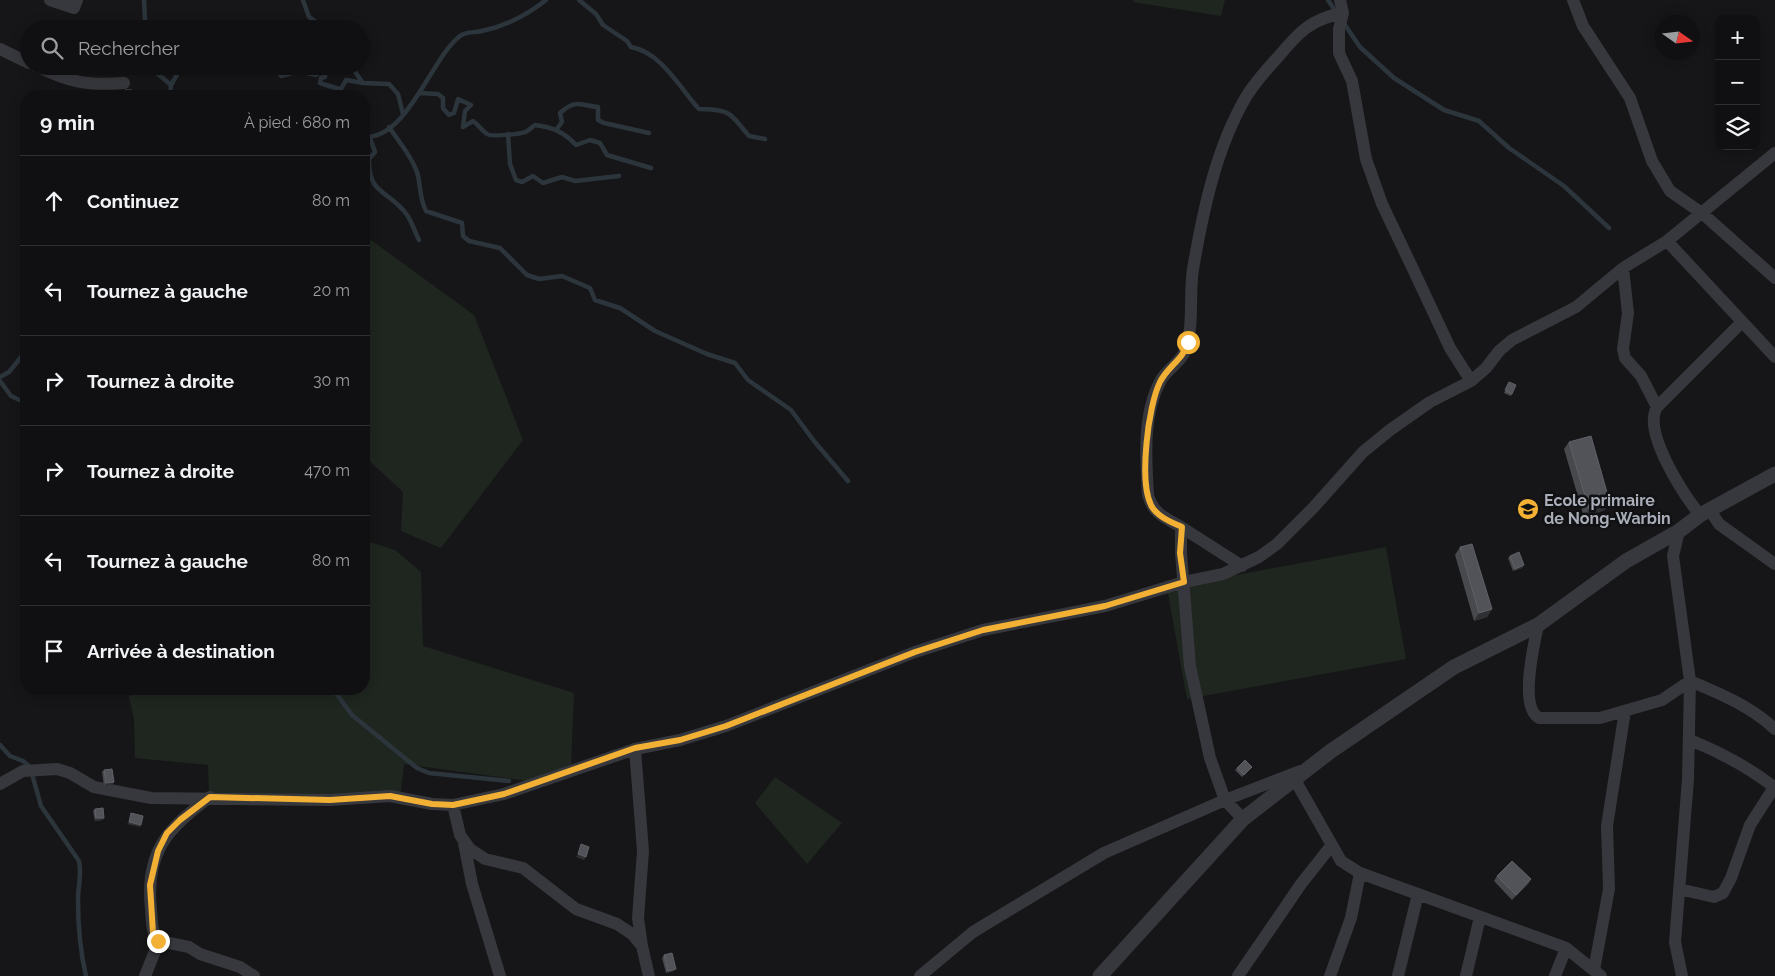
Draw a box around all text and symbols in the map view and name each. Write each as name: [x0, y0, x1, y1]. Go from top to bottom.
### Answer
north arrow: [1655, 15, 1700, 60]
map controls: [1715, 15, 1760, 150]
button: +: [1715, 15, 1760, 60]
search box: [20, 20, 370, 75]
icon: search: [38, 34, 66, 62]
text: Rechercher: [78, 37, 180, 59]
button: −: [1715, 60, 1760, 105]
button: layers: [1715, 105, 1760, 150]
text: 9 min: [40, 110, 95, 135]
text: À pied · 680 m: [244, 113, 350, 132]
icon: ahead: [40, 187, 68, 215]
text: Continuez: [87, 190, 179, 212]
text: 80 m: [312, 191, 350, 210]
icon: left: [40, 277, 68, 305]
text: Tournez à gauche: [87, 280, 248, 302]
text: 20 m: [313, 281, 350, 300]
route start: [1177, 331, 1200, 354]
icon: right: [40, 367, 68, 395]
text: Tournez à droite: [87, 370, 234, 392]
text: 30 m: [313, 371, 350, 390]
icon: right: [40, 457, 68, 485]
text: Tournez à droite: [87, 460, 234, 482]
text: 470 m: [304, 461, 350, 480]
place label: Ecole primaire de Nong-Warbin: [1544, 491, 1671, 528]
school or university icon: Ecole primaire de Nong-Warbin: [1516, 497, 1540, 521]
icon: left: [40, 547, 68, 575]
text: Tournez à gauche: [87, 550, 248, 572]
text: 80 m: [312, 551, 350, 570]
icon: arrive: [40, 637, 68, 665]
text: Arrivée à destination: [87, 640, 275, 662]
route end: [147, 930, 170, 953]

